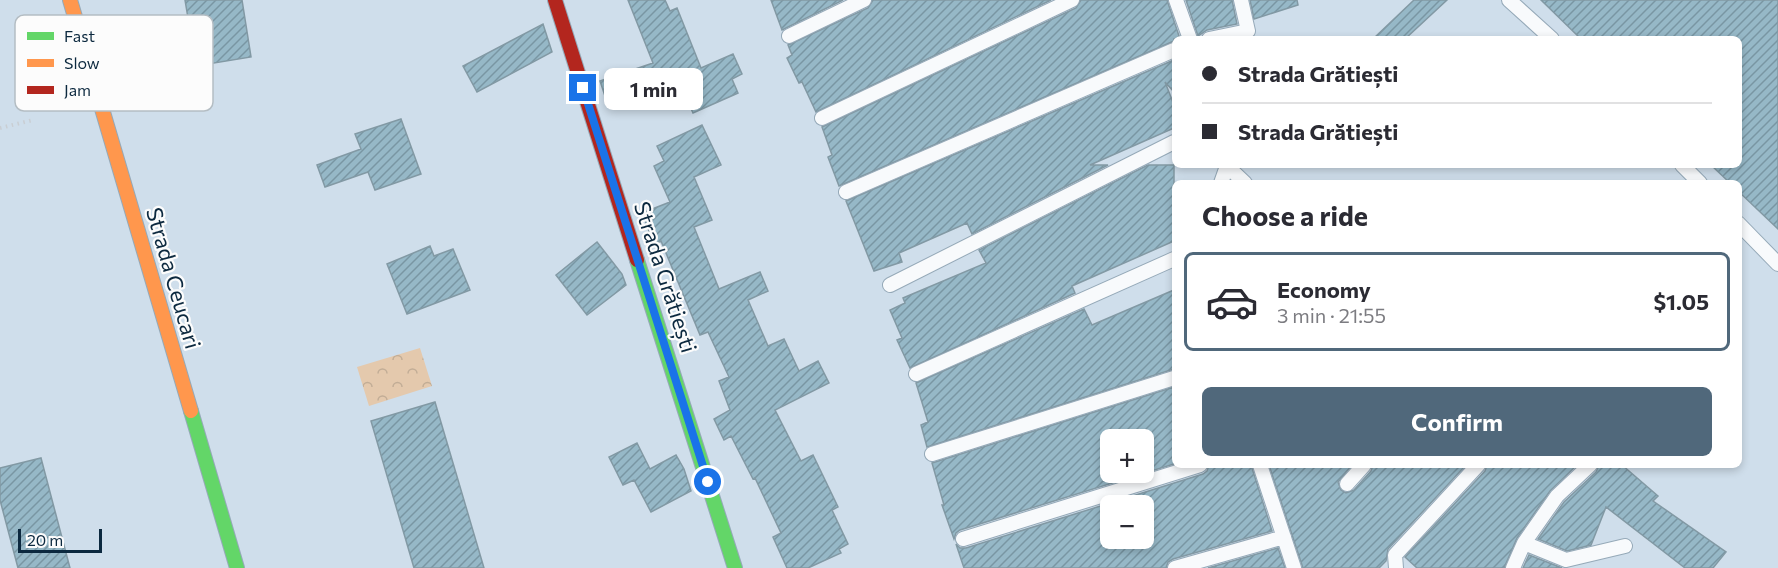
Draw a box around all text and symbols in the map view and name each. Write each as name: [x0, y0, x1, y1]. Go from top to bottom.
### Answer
legend: [15, 15, 213, 111]
text: Fast: [64, 26, 95, 45]
text: Slow: [64, 53, 100, 72]
text: Strada Grătiești: [1238, 60, 1398, 87]
callout: 1 min: [604, 67, 703, 109]
route end: [569, 74, 596, 101]
text: 1 min: [630, 77, 677, 101]
text: Jam: [64, 80, 91, 99]
text: Strada Grătiești: [1238, 118, 1398, 145]
street label: Strada Grătiești: [628, 198, 703, 356]
text: Choose a ride: [1202, 199, 1368, 232]
street label: Strada Ceucari: [141, 204, 207, 352]
icon: car: [1205, 275, 1259, 329]
text: Economy: [1277, 276, 1371, 303]
text: $1.05: [1653, 288, 1709, 315]
text: 3 min · 21:55: [1277, 303, 1386, 327]
button: Confirm: [1202, 387, 1712, 456]
map controls: [1100, 429, 1154, 549]
button: +: [1100, 429, 1154, 483]
route start: [694, 468, 721, 495]
button: −: [1100, 495, 1154, 549]
scale bar: [18, 526, 102, 554]
text: 20 m: [27, 530, 63, 549]

